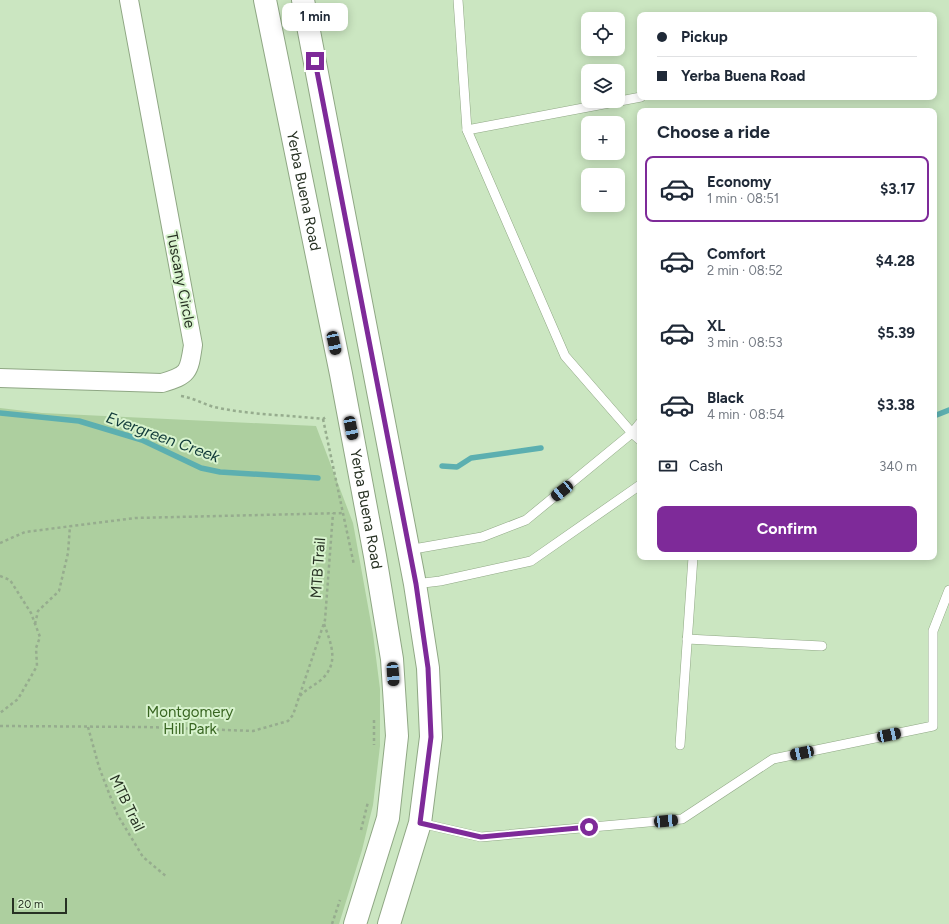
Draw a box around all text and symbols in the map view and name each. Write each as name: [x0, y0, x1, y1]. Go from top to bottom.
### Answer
callout: 1 min: [282, 3, 348, 31]
text: 1 min: [300, 9, 330, 24]
map controls: [581, 12, 625, 212]
button: locate: [581, 12, 625, 56]
text: Pickup: [681, 28, 728, 46]
route end: [306, 52, 324, 70]
button: layers: [581, 64, 625, 108]
text: Yerba Buena Road: [681, 67, 805, 85]
button: +: [581, 116, 625, 160]
text: Choose a ride: [657, 121, 770, 143]
street label: Yerba Buena Road: [283, 130, 325, 253]
button: −: [581, 168, 625, 212]
icon: car: [659, 171, 695, 207]
text: Economy: [707, 173, 772, 191]
text: $3.17: [880, 180, 915, 198]
text: 1 min · 08:51: [707, 191, 779, 206]
street label: Tuscany Circle: [163, 230, 199, 330]
icon: car: [659, 243, 695, 279]
text: Comfort: [707, 245, 766, 263]
text: $4.28: [876, 252, 915, 270]
text: 2 min · 08:52: [707, 263, 783, 278]
icon: car: [659, 315, 695, 351]
text: XL: [707, 317, 725, 335]
text: $5.39: [877, 324, 915, 342]
car: [326, 330, 342, 356]
text: 3 min · 08:53: [707, 335, 783, 350]
icon: car: [659, 387, 695, 423]
text: Black: [707, 389, 744, 407]
text: $3.38: [877, 396, 915, 414]
text: 4 min · 08:54: [707, 407, 785, 422]
water label: Evergreen Creek: [104, 408, 223, 467]
car: [343, 415, 359, 441]
street label: Yerba Buena Road: [346, 448, 386, 570]
icon: cash: [657, 455, 679, 477]
text: Cash: [689, 457, 723, 475]
text: 340 m: [879, 459, 917, 474]
car: [549, 479, 575, 503]
button: Confirm: [657, 506, 917, 552]
street label: MTB Trail: [307, 537, 329, 599]
car: [386, 662, 400, 686]
park label: Montgomery Hill Park: [147, 703, 234, 738]
car: [876, 727, 902, 743]
car: [789, 745, 815, 761]
street label: MTB Trail: [106, 772, 148, 834]
car: [654, 814, 678, 828]
route start: [580, 818, 598, 836]
scale bar: [12, 896, 67, 915]
text: 20 m: [18, 898, 43, 911]

